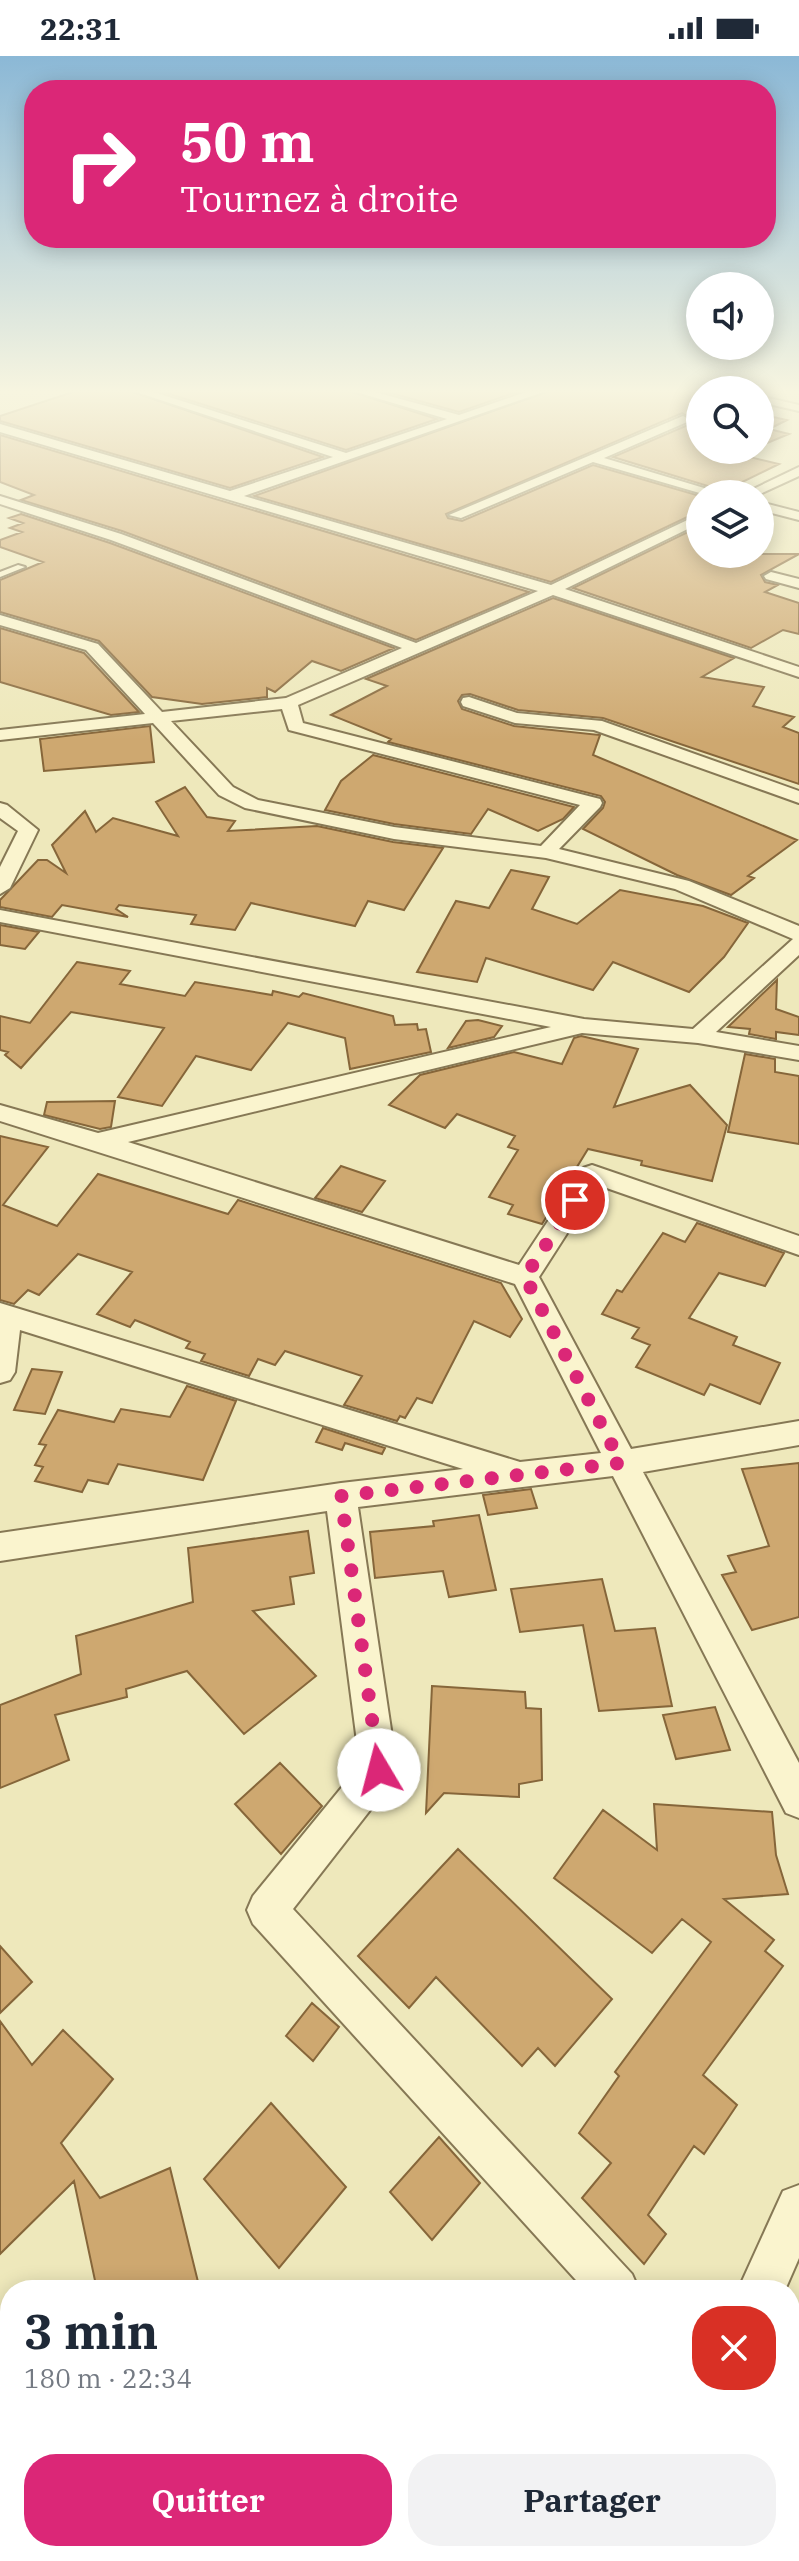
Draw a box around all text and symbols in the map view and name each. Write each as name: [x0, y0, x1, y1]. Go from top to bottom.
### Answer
text: 22:31: [40, 9, 121, 48]
text: 50 m: [180, 105, 315, 177]
icon: right: [48, 112, 152, 216]
text: Tournez à droite: [180, 175, 459, 222]
map controls: [686, 272, 774, 568]
button: sound: [686, 272, 774, 360]
button: search: [686, 376, 774, 464]
button: layers: [686, 480, 774, 568]
pin: [541, 1166, 609, 1234]
icon: arrive: [553, 1178, 597, 1222]
position arrow: [337, 1728, 421, 1812]
text: 3 min: [24, 2300, 158, 2362]
button: close: [692, 2306, 776, 2390]
text: 180 m · 22:34: [24, 2361, 192, 2395]
button: Quitter: [24, 2454, 392, 2546]
button: Partager: [408, 2454, 776, 2546]

